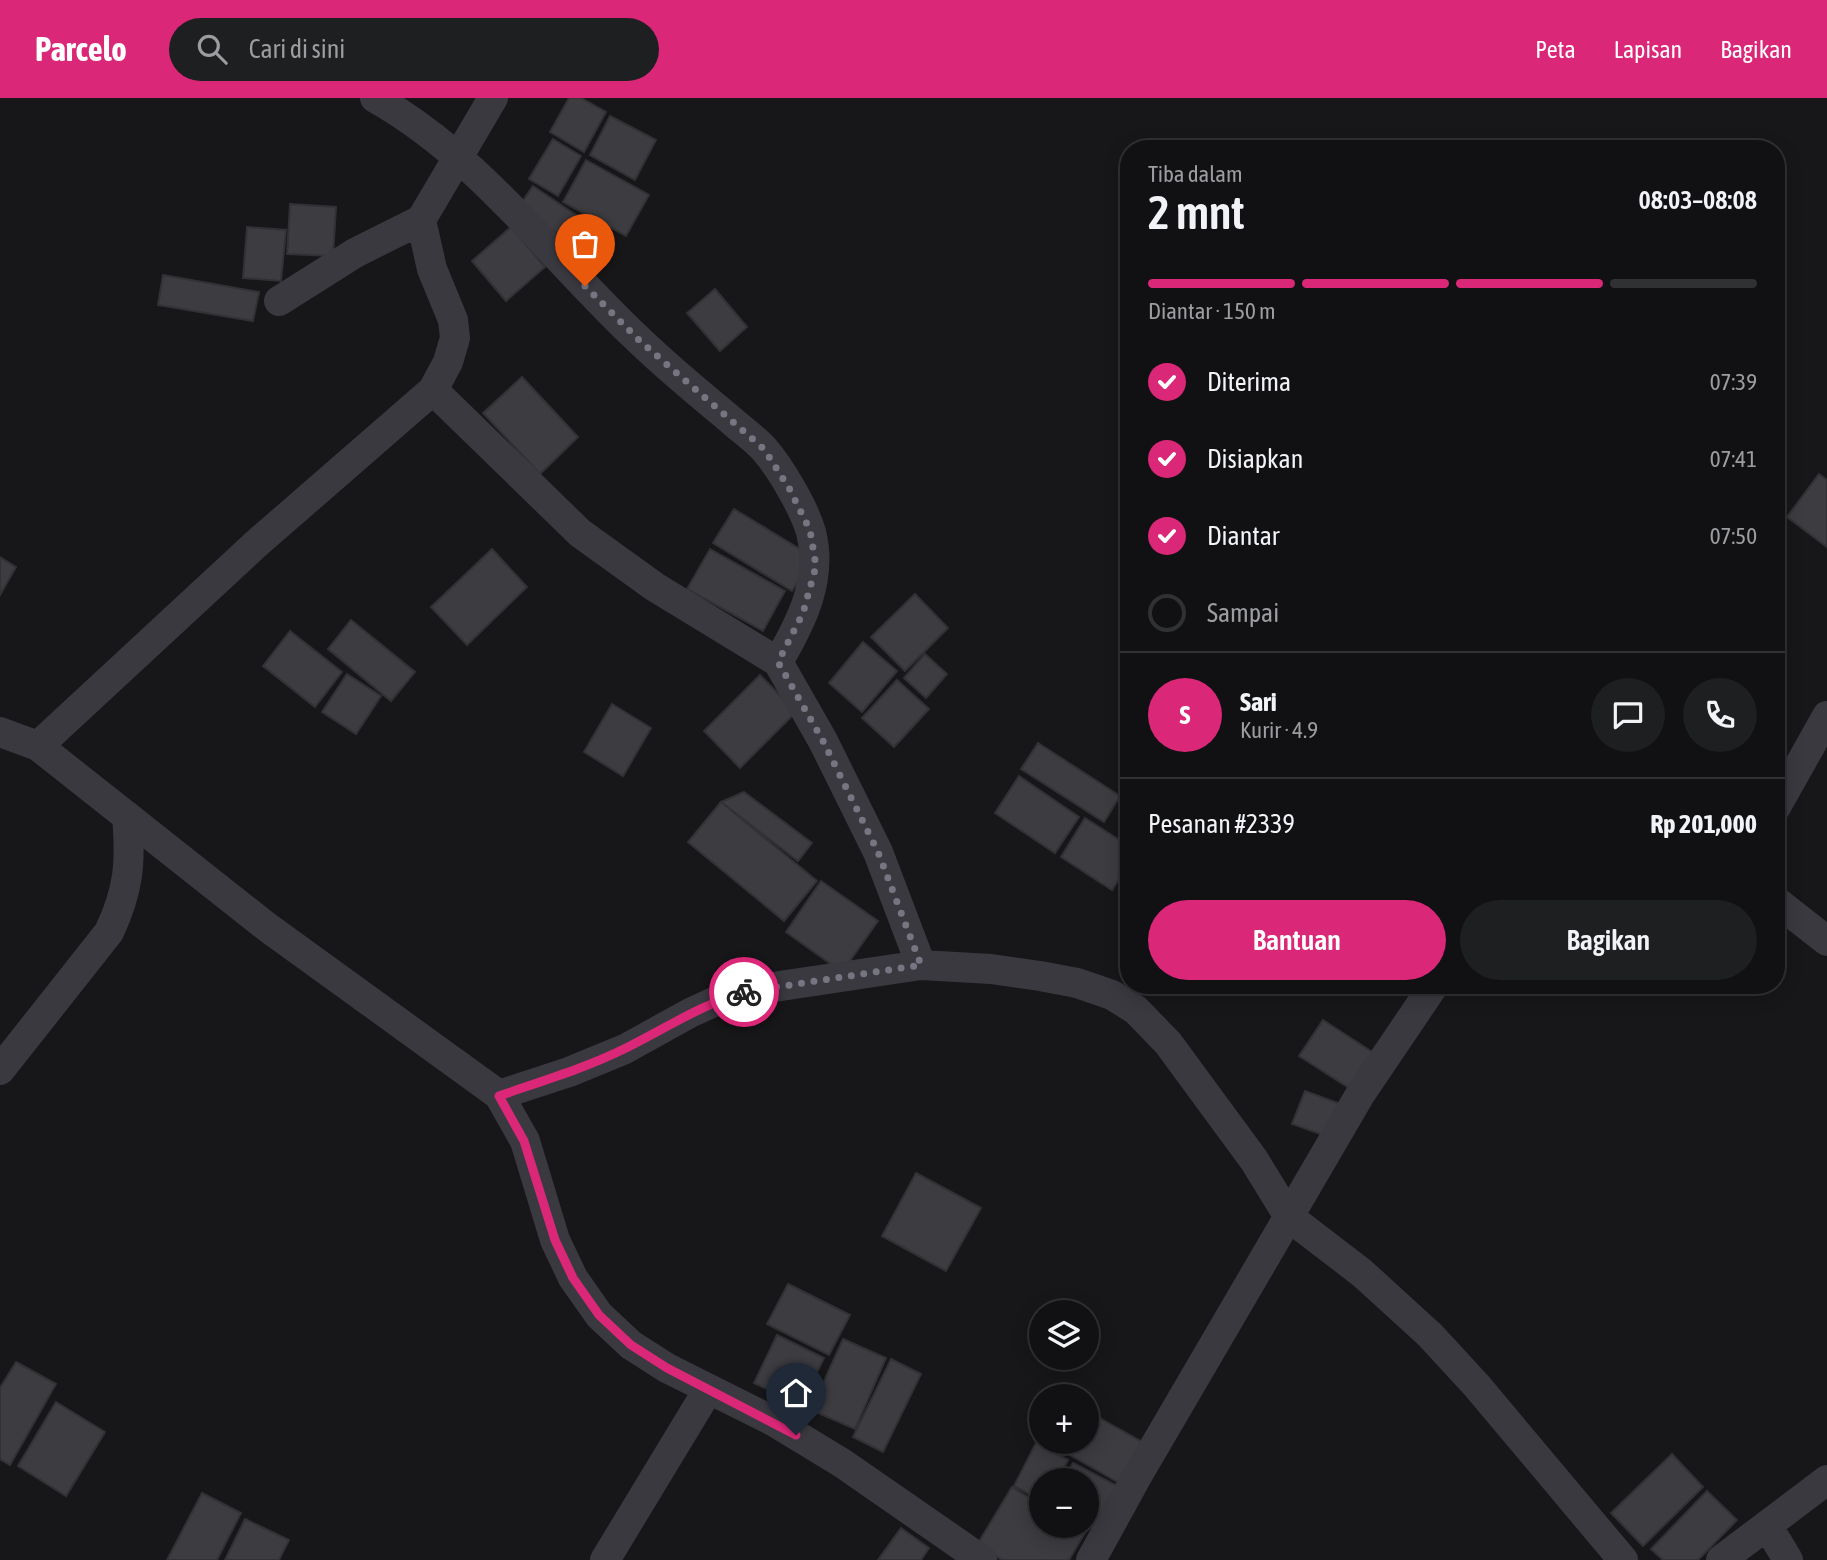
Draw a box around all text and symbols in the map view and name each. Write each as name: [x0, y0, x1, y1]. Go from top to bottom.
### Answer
search box: [169, 18, 659, 81]
text: Parcelo: [35, 30, 127, 68]
icon: search: [193, 30, 231, 68]
text: Cari di sini: [249, 34, 345, 64]
text: Peta: [1535, 36, 1576, 63]
text: Lapisan: [1614, 36, 1682, 63]
text: Bagikan: [1720, 36, 1792, 63]
text: Tiba dalam: [1148, 161, 1243, 187]
text: 08:03–08:08: [1639, 185, 1757, 215]
text: 2 mnt: [1148, 186, 1245, 239]
pin: [555, 214, 615, 286]
icon: bag: [566, 225, 604, 263]
text: Diantar · 150 m: [1148, 298, 1276, 324]
icon: check: [1148, 363, 1186, 401]
text: Diterima: [1207, 367, 1291, 397]
text: 07:39: [1710, 369, 1757, 395]
icon: check: [1148, 440, 1186, 478]
text: Disiapkan: [1207, 444, 1303, 474]
text: 07:41: [1710, 446, 1757, 472]
icon: check: [1148, 517, 1186, 555]
text: Diantar: [1207, 521, 1280, 551]
text: 07:50: [1710, 523, 1757, 549]
text: Sampai: [1207, 598, 1279, 628]
button: chat: [1591, 678, 1665, 752]
button: phone: [1683, 678, 1757, 752]
text: Sari: [1240, 687, 1277, 717]
text: S: [1180, 700, 1190, 730]
text: Kurir · 4.9: [1240, 717, 1318, 743]
text: Pesanan #2339: [1148, 809, 1295, 839]
text: Rp 201,000: [1650, 809, 1757, 839]
button: Bantuan: [1148, 900, 1446, 980]
button: Bagikan: [1460, 900, 1757, 980]
courier: [709, 957, 779, 1027]
icon: bike: [725, 973, 763, 1011]
map controls: [1029, 1300, 1099, 1538]
button: layers: [1029, 1300, 1099, 1370]
pin: [766, 1363, 826, 1435]
icon: home: [777, 1374, 815, 1412]
button: +: [1029, 1384, 1099, 1454]
button: −: [1029, 1468, 1099, 1538]

